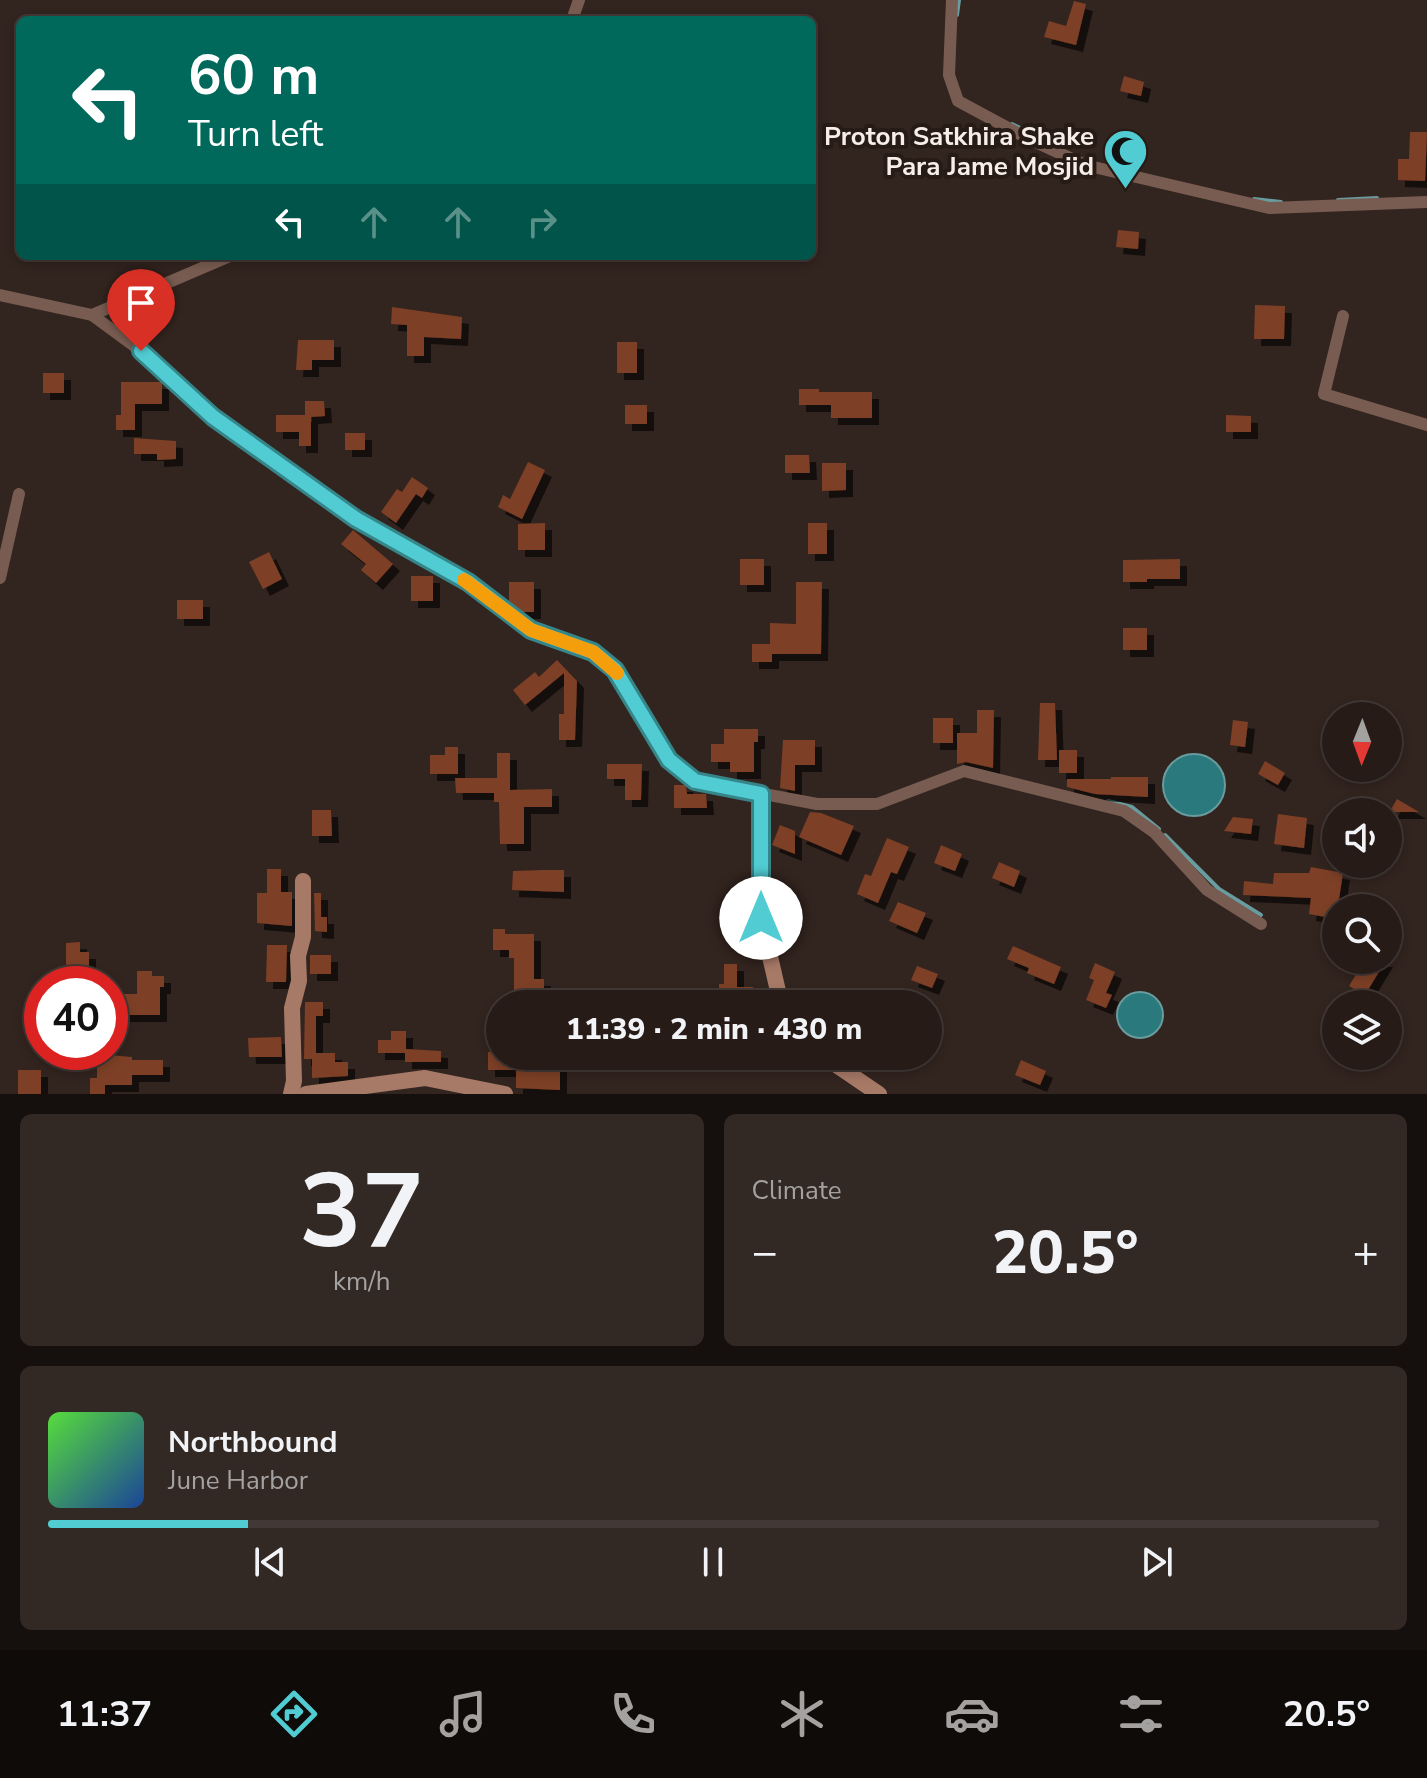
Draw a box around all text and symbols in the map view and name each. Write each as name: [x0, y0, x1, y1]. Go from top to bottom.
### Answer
text: 60 m: [188, 37, 319, 114]
icon: left: [56, 48, 160, 152]
text: Turn left: [188, 110, 323, 159]
place label: Proton Satkhira Shake Para Jame Mosjid: [824, 119, 1094, 184]
mosque icon: Proton Satkhira Shake Para Jame Mosjid: [1101, 127, 1149, 190]
icon: left: [268, 200, 312, 244]
icon: ahead: [352, 200, 396, 244]
icon: ahead: [436, 200, 480, 244]
icon: right: [520, 200, 564, 244]
pin: [107, 269, 175, 351]
icon: arrive: [119, 281, 163, 325]
north arrow: [1322, 702, 1402, 782]
map controls: [1322, 702, 1402, 1070]
button: sound: [1322, 798, 1402, 878]
position arrow: [719, 876, 803, 960]
button: search: [1322, 894, 1402, 974]
speed limit sign: 40: [24, 966, 128, 1070]
button: layers: [1322, 990, 1402, 1070]
text: 11:39 · 2 min · 430 m: [566, 1009, 862, 1050]
text: 37: [299, 1141, 424, 1283]
text: Climate: [752, 1173, 842, 1208]
text: 20.5°: [992, 1212, 1139, 1294]
text: −: [752, 1223, 778, 1283]
text: +: [1353, 1223, 1379, 1283]
text: km/h: [333, 1264, 390, 1299]
text: Northbound: [168, 1422, 338, 1463]
text: June Harbor: [168, 1463, 308, 1498]
icon: previous: [248, 1540, 292, 1584]
icon: pause: [691, 1540, 735, 1584]
icon: next: [1135, 1540, 1179, 1584]
icon: directions: [266, 1686, 322, 1742]
icon: music: [435, 1686, 491, 1742]
icon: phone: [605, 1686, 661, 1742]
icon: climate: [774, 1686, 830, 1742]
icon: car: [944, 1686, 1000, 1742]
icon: filters: [1113, 1686, 1169, 1742]
text: 11:37: [57, 1690, 152, 1739]
text: 20.5°: [1283, 1690, 1370, 1739]

